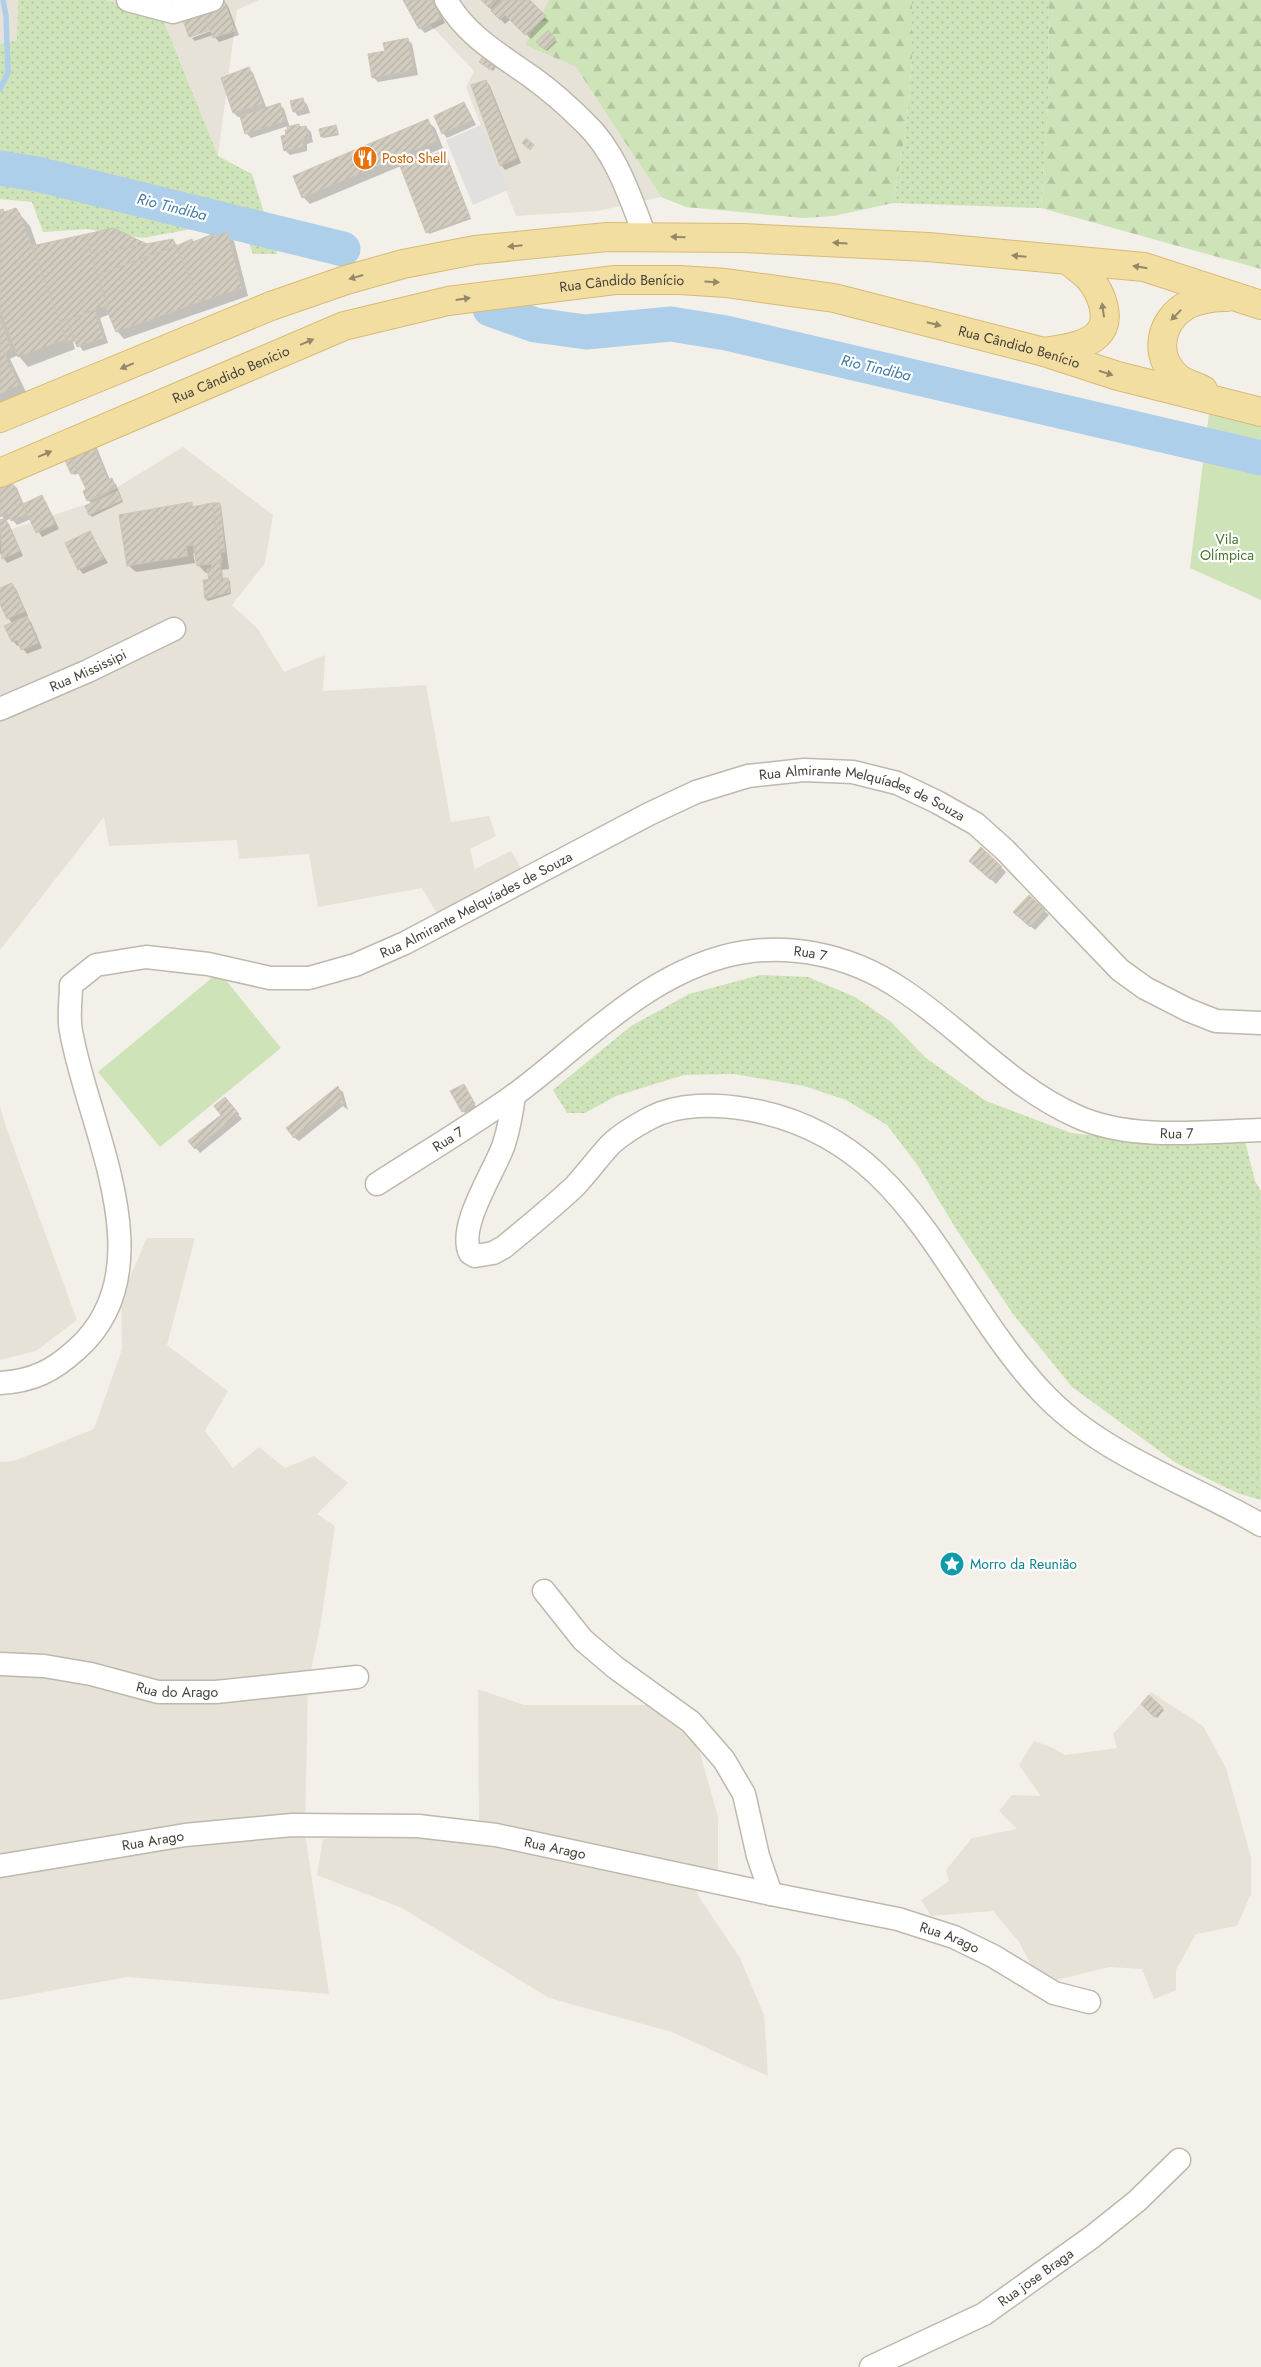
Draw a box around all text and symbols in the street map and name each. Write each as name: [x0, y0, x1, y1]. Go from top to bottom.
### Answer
restaurant icon: Posto Shell: [352, 145, 378, 171]
place label: Posto Shell: [382, 148, 446, 168]
water label: Rio Tindiba: [135, 188, 210, 226]
one-way arrow: [669, 232, 685, 240]
one-way arrow: [832, 238, 848, 246]
one-way arrow: [507, 242, 523, 250]
one-way arrow: [1011, 252, 1027, 260]
one-way arrow: [1131, 263, 1147, 271]
street label: Rua Cândido Benício: [558, 270, 685, 297]
one-way arrow: [349, 274, 364, 282]
one-way arrow: [704, 278, 720, 286]
one-way arrow: [456, 295, 472, 303]
one-way arrow: [1099, 302, 1107, 318]
one-way arrow: [1170, 309, 1181, 321]
one-way arrow: [927, 320, 942, 328]
street label: Rua Cândido Benício: [956, 320, 1083, 373]
one-way arrow: [300, 338, 315, 346]
street label: Rua Cândido Benício: [169, 340, 293, 408]
water label: Rio Tindiba: [839, 349, 914, 387]
one-way arrow: [120, 362, 134, 370]
one-way arrow: [1099, 369, 1114, 377]
one-way arrow: [38, 449, 52, 457]
park label: Vila Olímpica: [1200, 529, 1254, 565]
street label: Rua Mississipi: [46, 644, 130, 697]
street label: Rua Almirante Melquíades de Souza: [758, 760, 969, 826]
street label: Rua Almirante Melquíades de Souza: [376, 846, 576, 963]
street label: Rua 7: [793, 941, 830, 966]
street label: Rua 7: [428, 1121, 468, 1157]
street label: Rua 7: [1160, 1123, 1194, 1143]
place icon: Morro da Reunião: [939, 1551, 965, 1577]
place label: Morro da Reunião: [970, 1554, 1077, 1574]
street label: Rua do Arago: [134, 1677, 218, 1702]
street label: Rua Arago: [120, 1825, 186, 1855]
street label: Rua Arago: [522, 1831, 588, 1864]
street label: Rua Arago: [917, 1917, 983, 1958]
street label: Rua jose Braga: [994, 2244, 1077, 2311]

